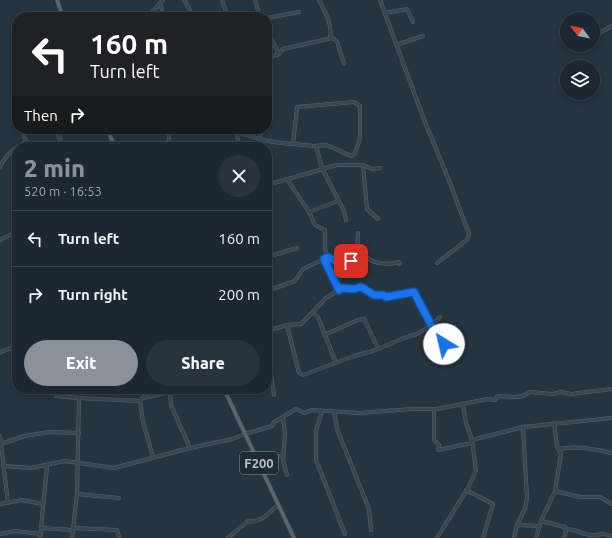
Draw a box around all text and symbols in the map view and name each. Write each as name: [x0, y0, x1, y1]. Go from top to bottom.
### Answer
north arrow: [560, 12, 600, 52]
map controls: [560, 12, 600, 100]
icon: left: [24, 28, 76, 80]
text: 160 m: [90, 28, 168, 59]
button: layers: [560, 60, 600, 100]
text: Turn left: [90, 61, 160, 81]
icon: right: [66, 104, 88, 126]
text: Then: [24, 107, 58, 124]
text: 2 min: [24, 155, 85, 182]
button: close: [218, 155, 260, 197]
text: 520 m · 16:53: [24, 184, 102, 198]
icon: left: [24, 228, 46, 250]
text: Turn left: [58, 230, 119, 247]
text: 160 m: [218, 230, 260, 247]
pin: [334, 244, 368, 278]
icon: arrive: [340, 250, 362, 272]
icon: right: [24, 284, 46, 306]
text: Turn right: [58, 286, 128, 303]
text: 200 m: [218, 286, 260, 303]
position arrow: [423, 323, 465, 365]
button: Exit: [24, 340, 138, 386]
button: Share: [146, 340, 260, 386]
road number: F200: [240, 452, 278, 474]

